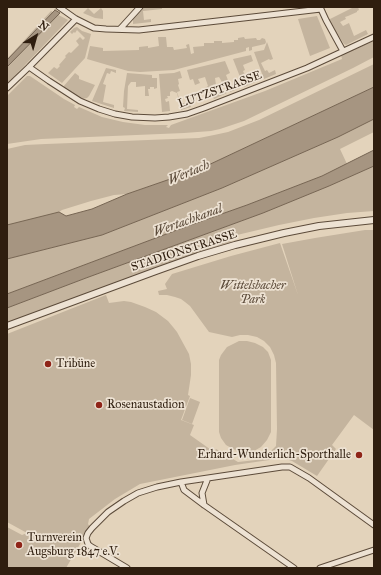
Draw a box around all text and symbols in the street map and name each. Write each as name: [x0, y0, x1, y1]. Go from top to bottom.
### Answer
north arrow: [16, 16, 56, 56]
text: N: [36, 18, 51, 34]
street label: LUTZSTRASSE: [176, 68, 264, 112]
water label: Wertach: [166, 157, 212, 189]
water label: Wertachkanal: [151, 201, 225, 241]
street label: STADIONSTRASSE: [129, 227, 239, 275]
park label: Wittelsbacher Park: [220, 279, 286, 307]
place label: Tribüne: [56, 357, 95, 371]
marker: Tribüne: [43, 359, 53, 369]
place label: Rosenaustadion: [107, 398, 184, 412]
marker: Rosenaustadion: [94, 400, 104, 410]
place label: Erhard-Wunderlich-Sporthalle: [197, 448, 351, 462]
marker: Erhard-Wunderlich-Sporthalle: [354, 450, 364, 460]
place label: Turnverein Augsburg 1847 e.V.: [27, 531, 119, 559]
marker: Turnverein Augsburg 1847 e.V.: [14, 540, 24, 550]

